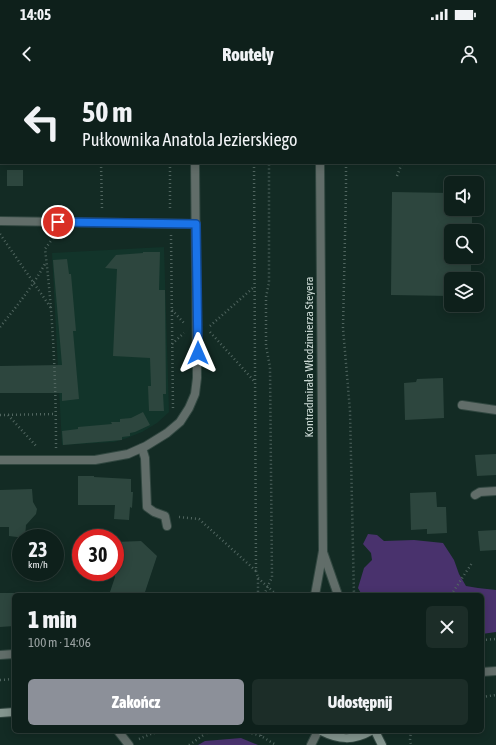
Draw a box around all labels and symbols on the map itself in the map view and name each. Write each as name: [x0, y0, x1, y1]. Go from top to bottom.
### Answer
pin: [41, 205, 75, 239]
street label: Kontradmirała Włodzimierza Steyera: [302, 277, 316, 437]
position arrow: [177, 332, 219, 374]
speed limit sign: 30: [72, 529, 124, 581]

